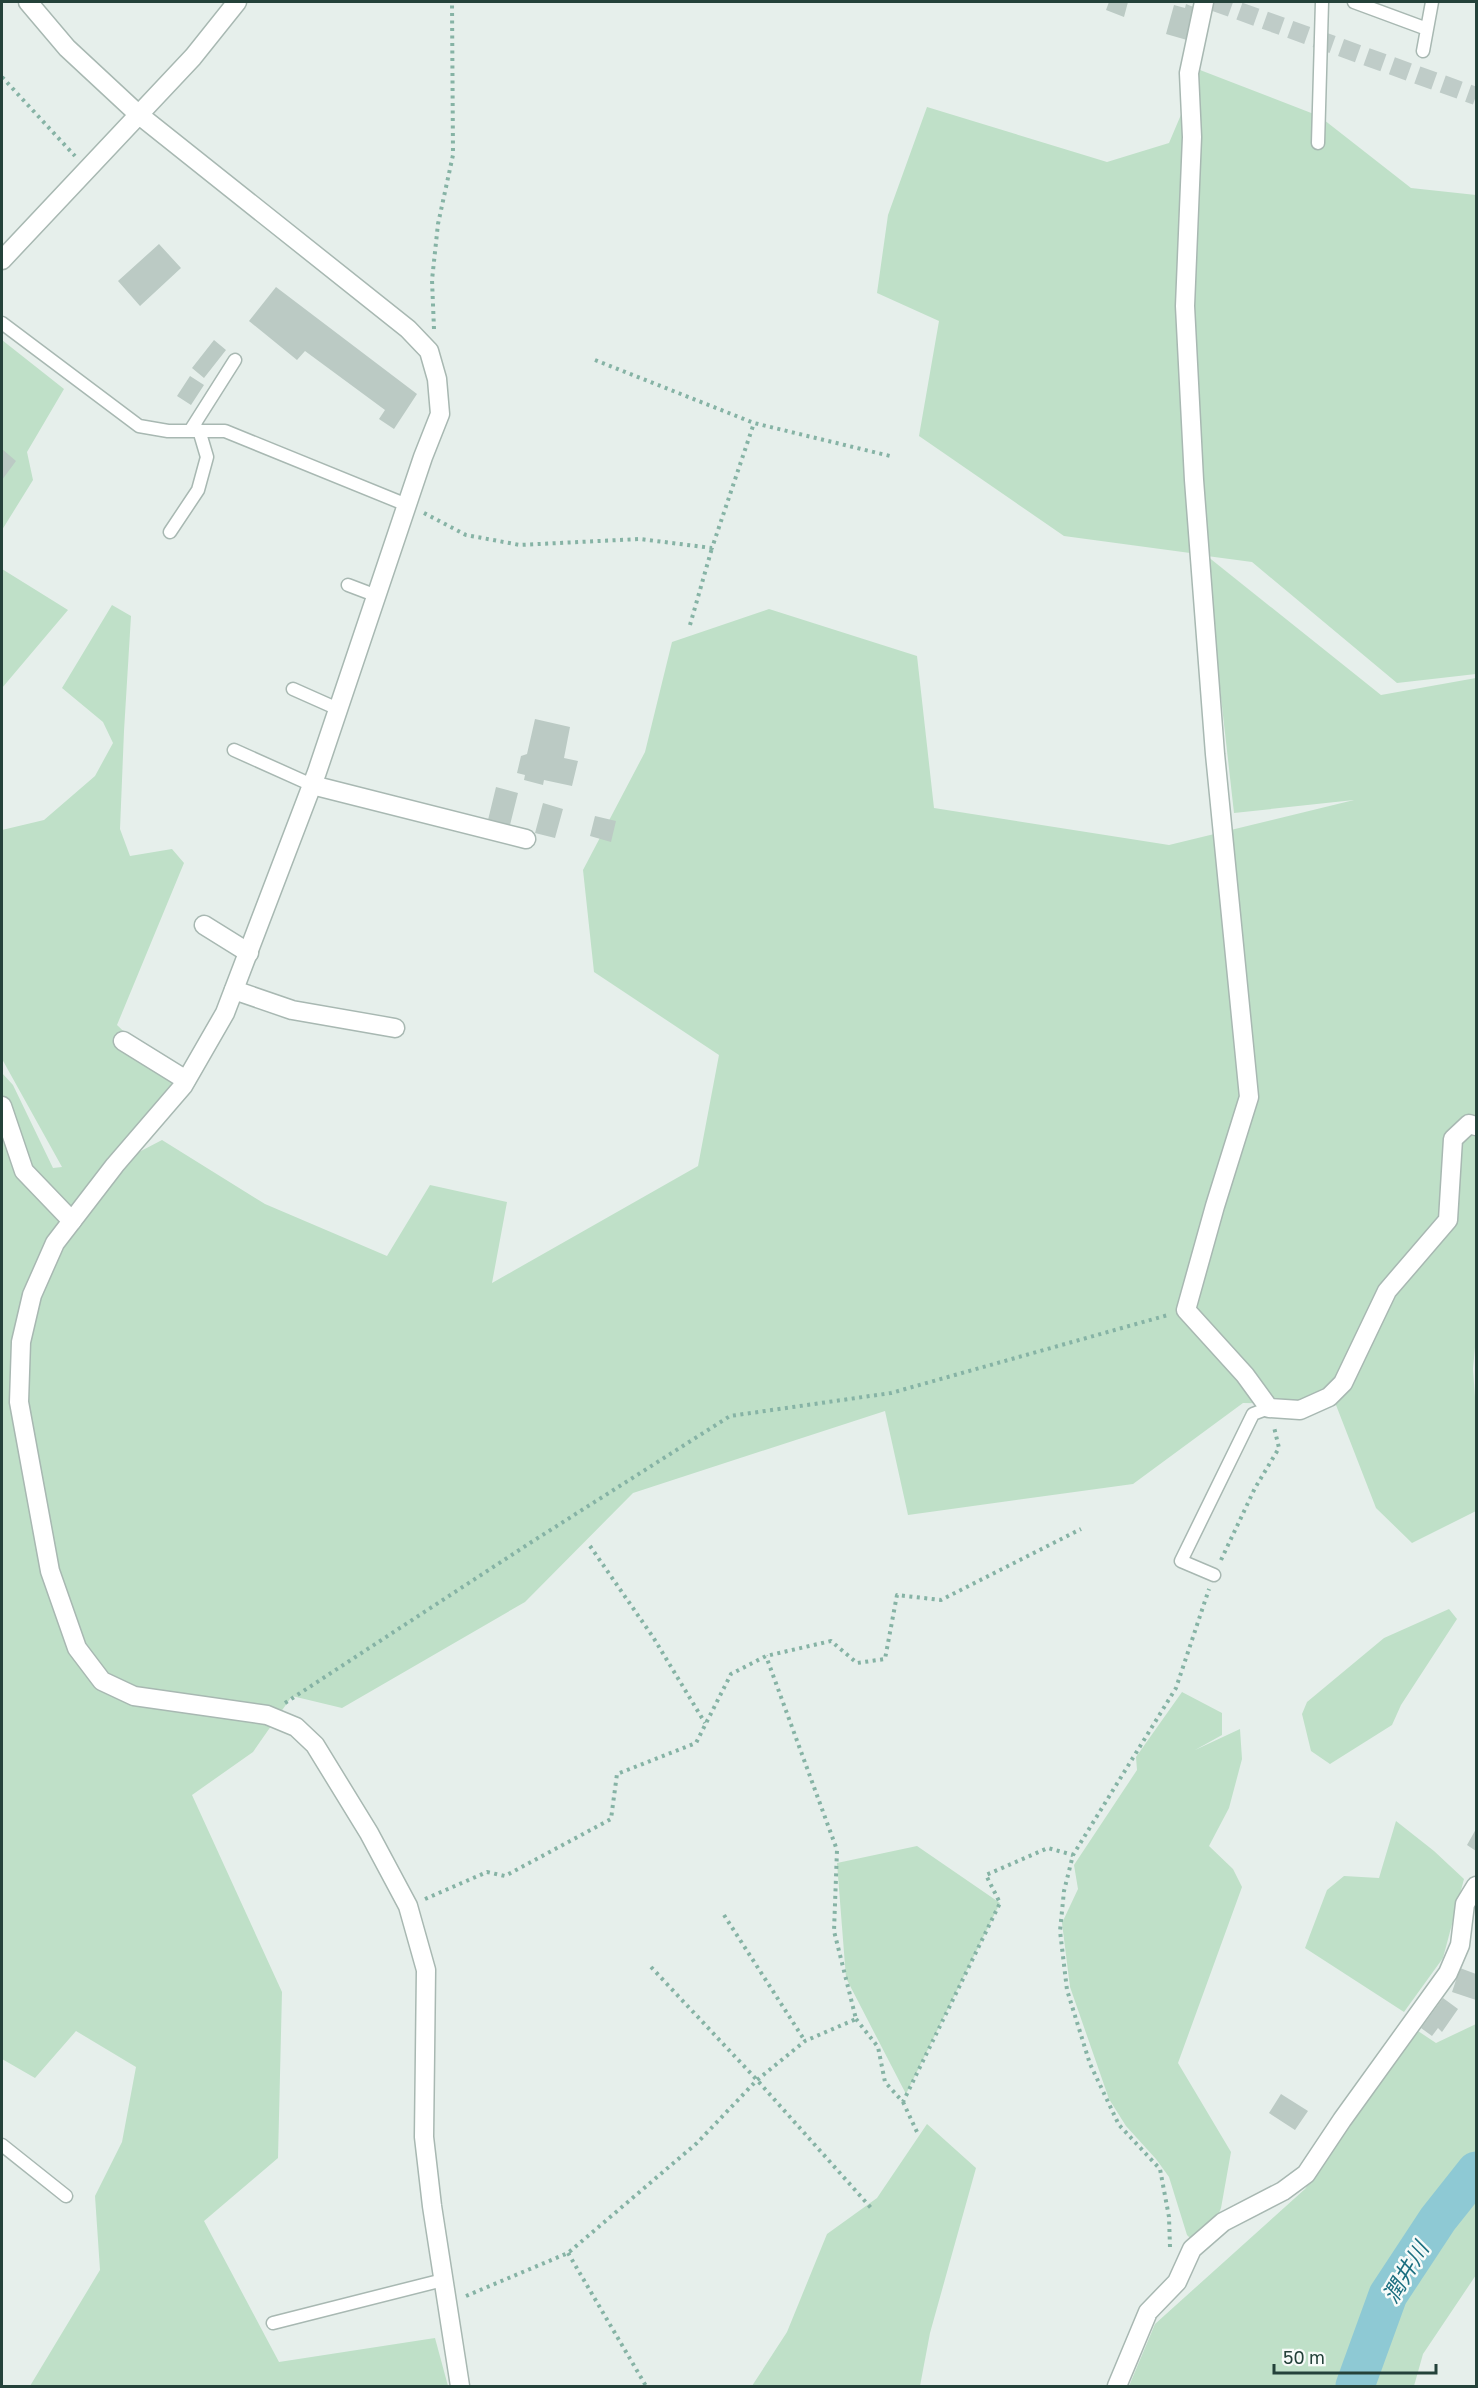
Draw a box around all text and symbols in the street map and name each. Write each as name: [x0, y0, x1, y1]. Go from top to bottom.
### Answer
water label: 潤井川: [1376, 2235, 1435, 2307]
scale bar: [1274, 2337, 1436, 2375]
text: 50 m: [1283, 2346, 1325, 2368]

